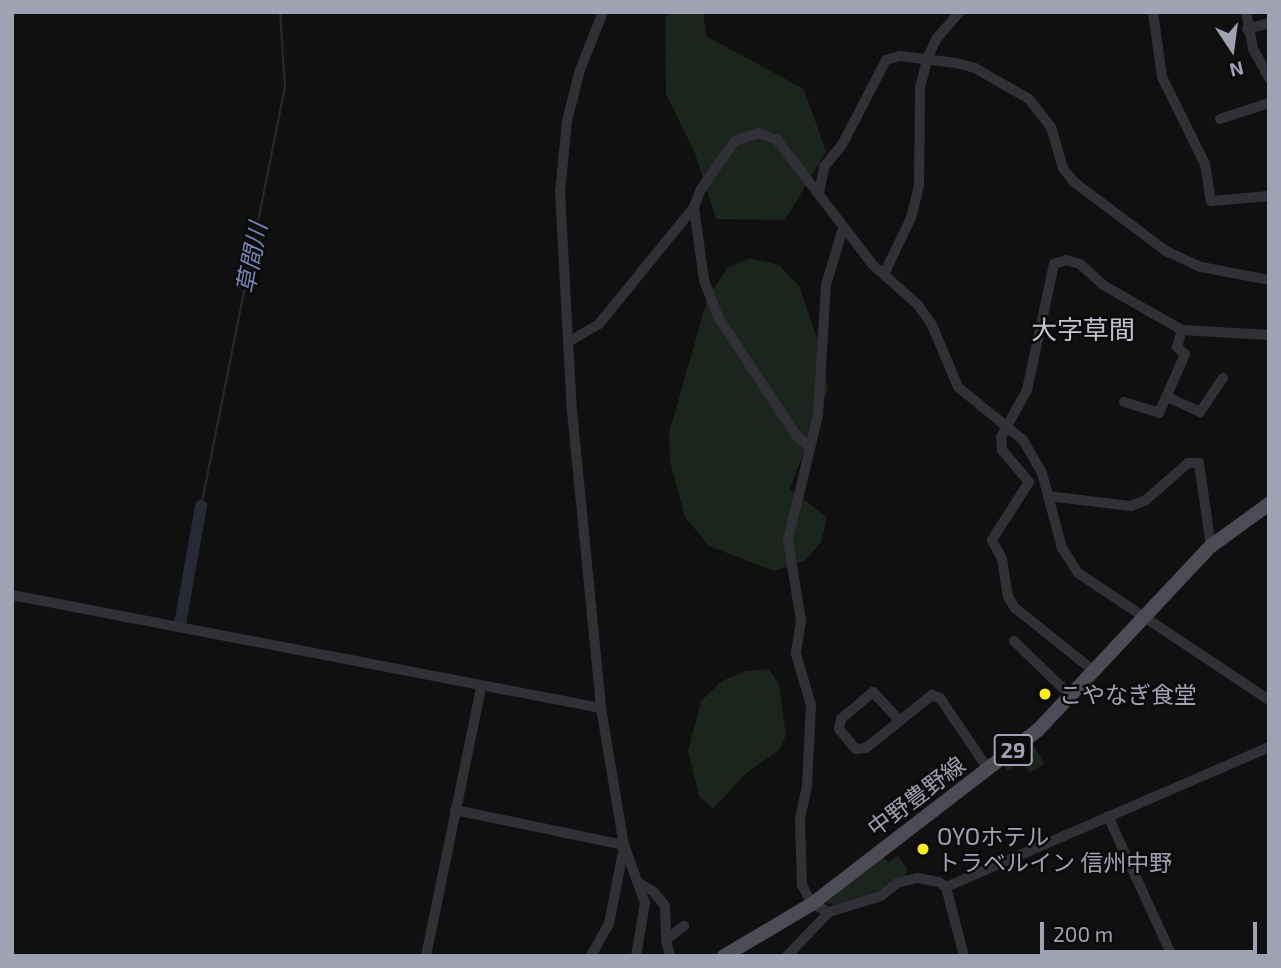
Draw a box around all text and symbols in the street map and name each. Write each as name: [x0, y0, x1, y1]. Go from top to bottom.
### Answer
north arrow: [1197, 14, 1267, 84]
text: N: [1228, 57, 1246, 83]
water label: 草間川: [230, 220, 272, 296]
district label: 大字草間: [1031, 313, 1135, 345]
place label: こやなぎ食堂: [1059, 680, 1197, 708]
marker: こやなぎ食堂: [1037, 686, 1053, 702]
road number: 29: [992, 732, 1034, 768]
street label: 中野豊野線: [862, 750, 970, 842]
place label: OYOホテル トラベルイン 信州中野: [937, 822, 1172, 876]
marker: OYOホテル トラベルイン 信州中野: [915, 841, 931, 857]
scale bar: [1043, 908, 1260, 952]
text: 200 m: [1053, 921, 1113, 946]

